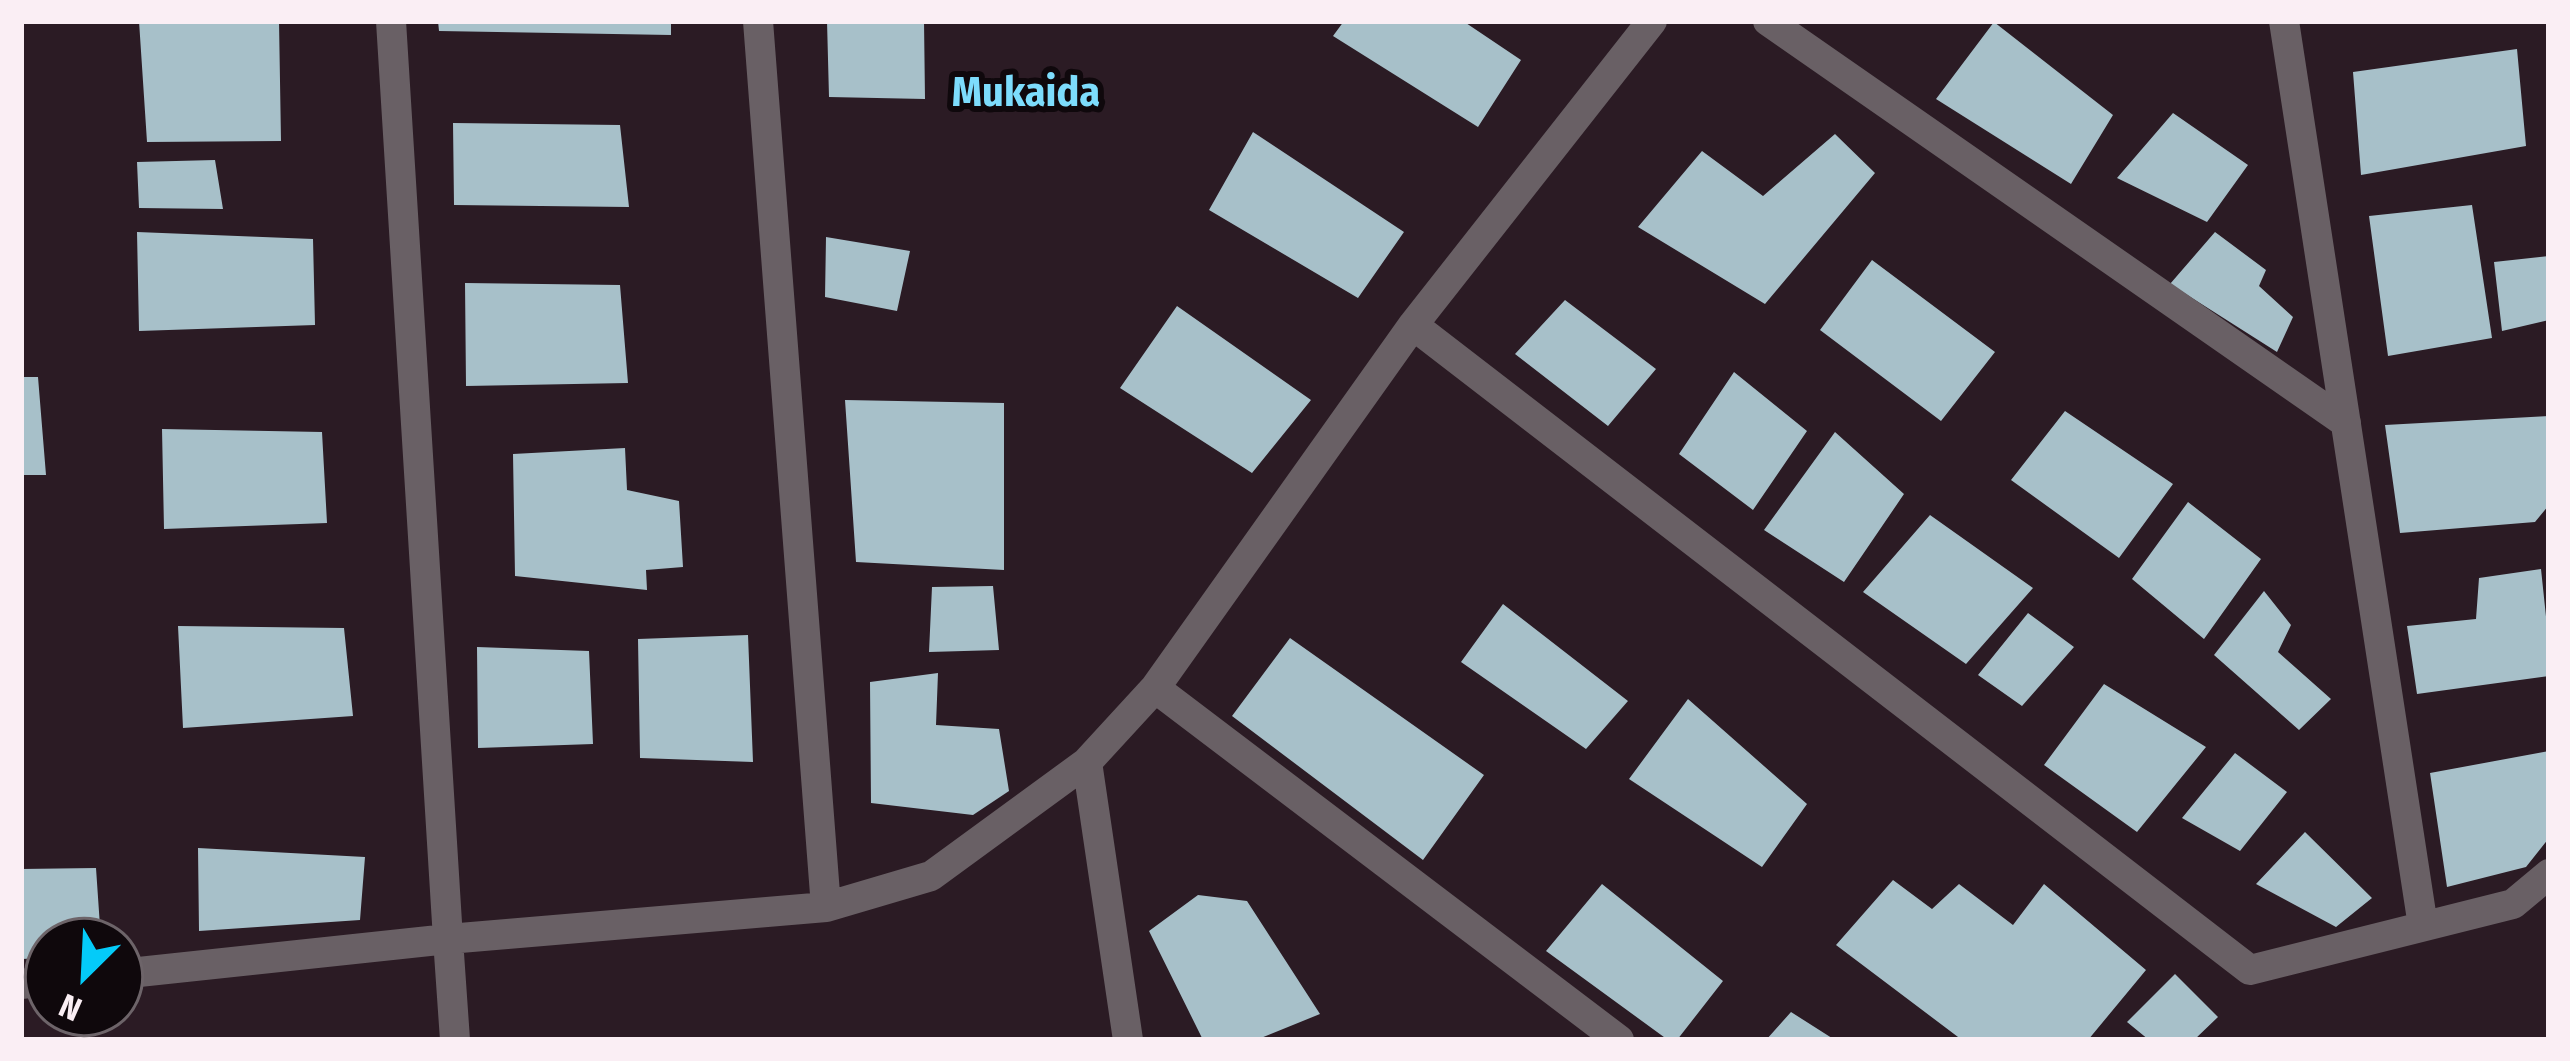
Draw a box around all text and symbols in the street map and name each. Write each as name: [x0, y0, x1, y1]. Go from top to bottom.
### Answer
district label: Mukaida: [952, 69, 1100, 119]
north arrow: [24, 917, 144, 1037]
text: N: [53, 985, 88, 1029]

